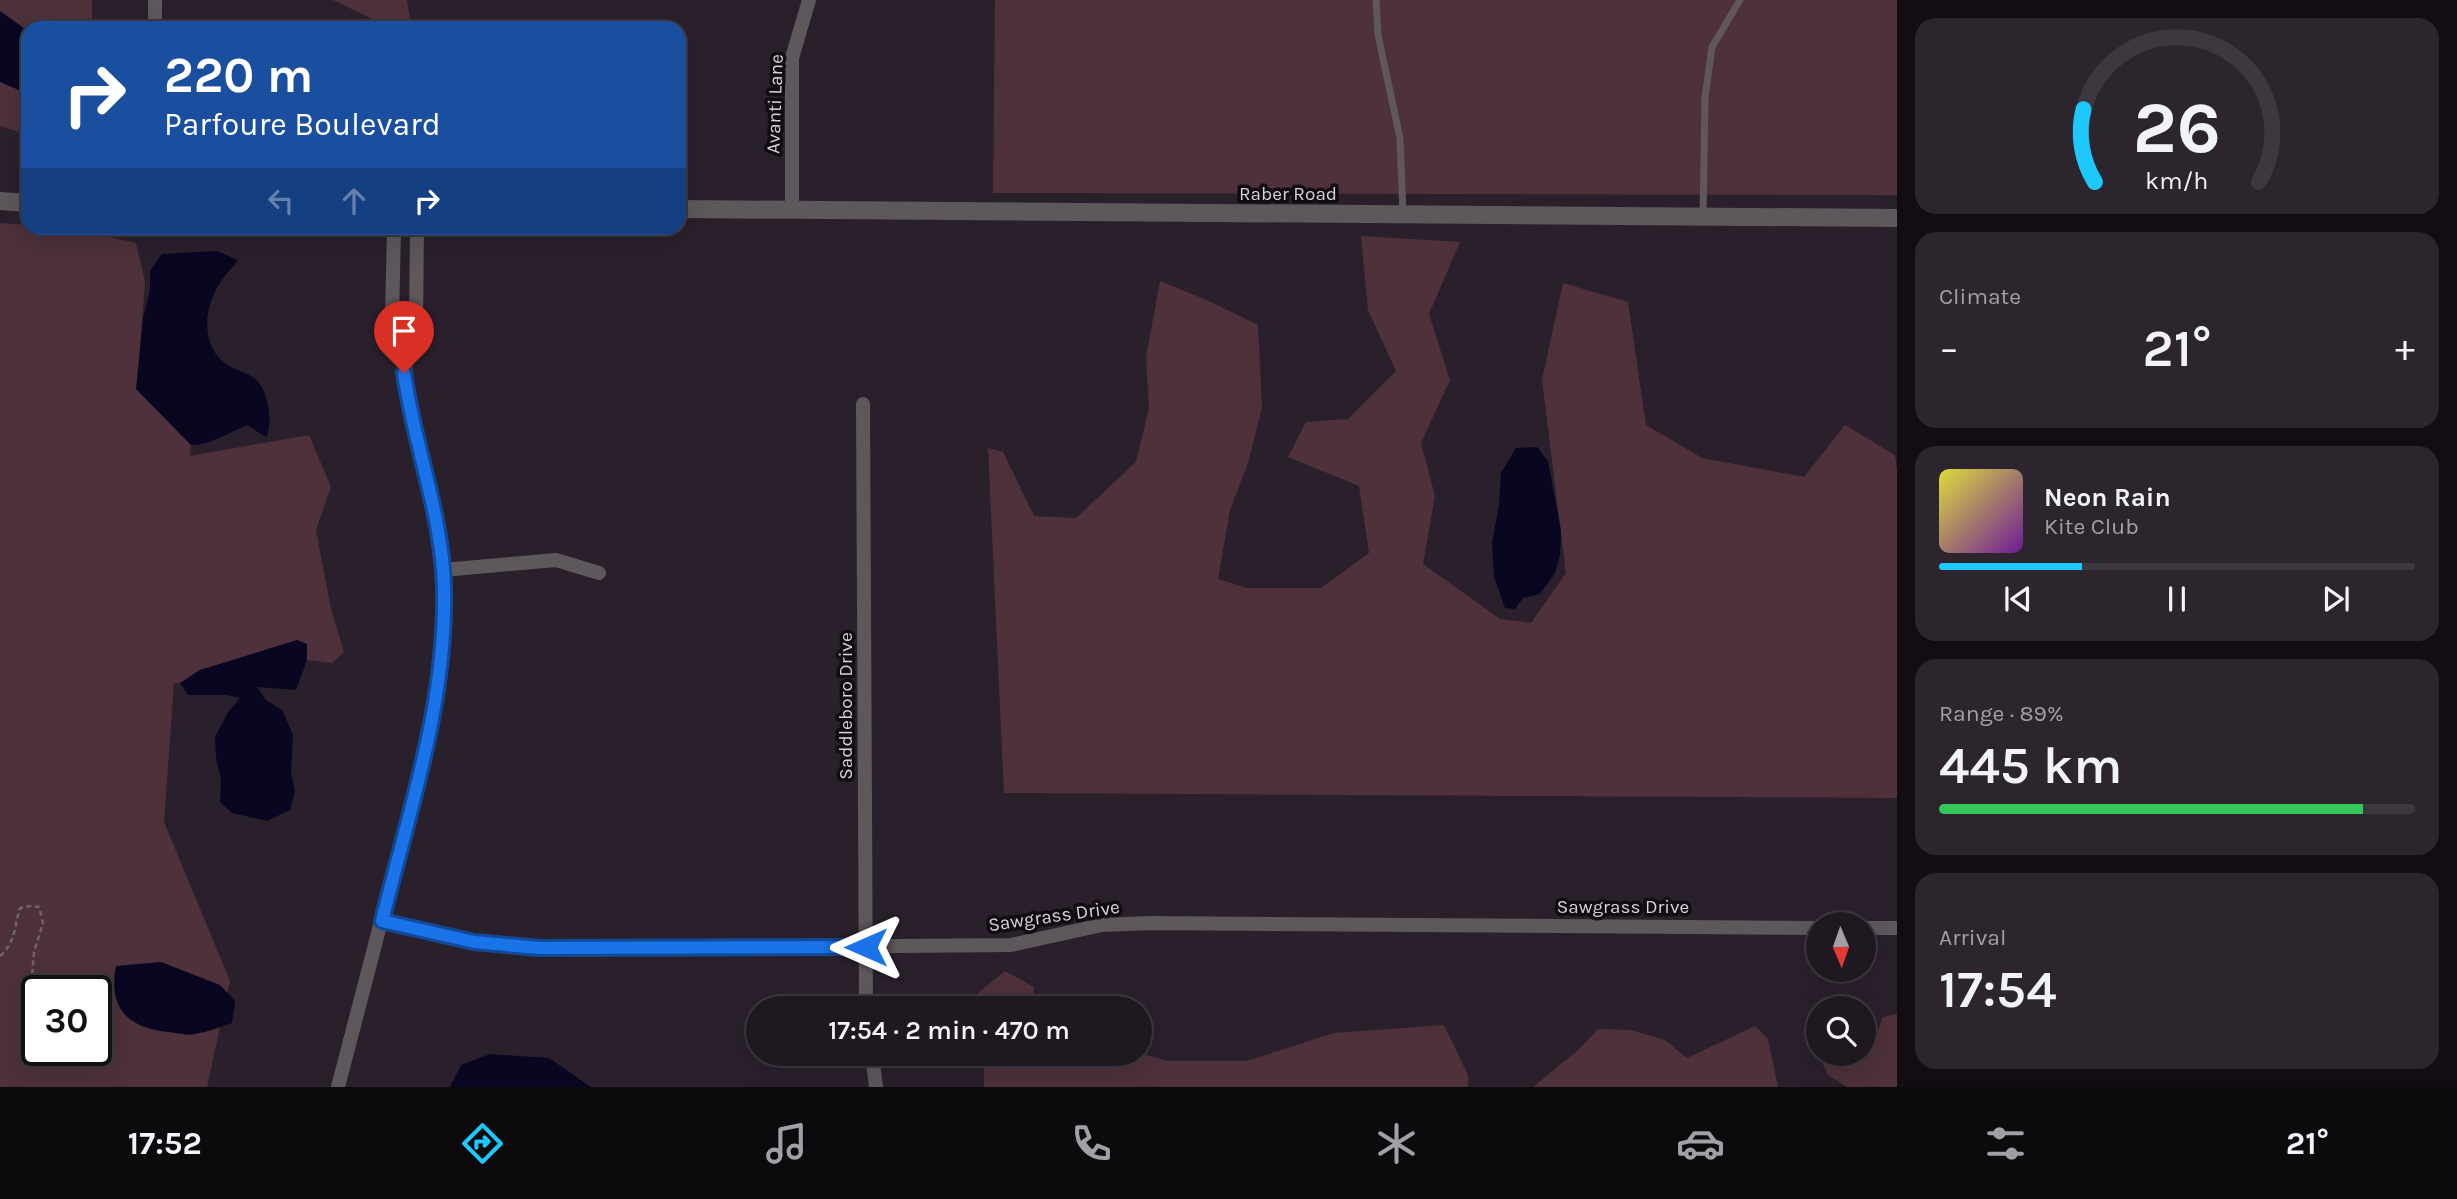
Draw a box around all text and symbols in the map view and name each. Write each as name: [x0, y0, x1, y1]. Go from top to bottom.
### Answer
text: 220 m: [164, 47, 313, 104]
icon: right: [49, 49, 140, 140]
street label: Avanti Lane: [762, 54, 788, 154]
text: 26: [2133, 85, 2221, 170]
text: Parfoure Boulevard: [164, 106, 441, 143]
text: km/h: [2145, 166, 2209, 195]
icon: left: [262, 182, 300, 220]
icon: ahead: [335, 182, 373, 220]
icon: right: [408, 182, 446, 220]
street label: Raber Road: [1239, 183, 1337, 205]
text: Climate: [1939, 283, 2021, 310]
pin: [374, 301, 434, 373]
icon: arrive: [385, 312, 423, 350]
text: 21°: [2143, 318, 2211, 379]
text: −: [1939, 326, 1959, 371]
text: +: [2395, 326, 2415, 371]
text: Neon Rain: [2044, 482, 2171, 513]
text: Kite Club: [2044, 513, 2139, 540]
icon: previous: [1999, 580, 2037, 618]
icon: pause: [2158, 580, 2196, 618]
icon: next: [2317, 580, 2355, 618]
street label: Saddleboro Drive: [835, 632, 857, 780]
text: Range · 89%: [1939, 700, 2064, 727]
text: 445 km: [1939, 735, 2122, 796]
street label: Sawgrass Drive: [987, 896, 1121, 936]
street label: Sawgrass Drive: [1557, 896, 1689, 918]
position arrow: [829, 910, 903, 984]
north arrow: [1806, 912, 1876, 982]
map controls: [1806, 912, 1876, 1066]
text: Arrival: [1939, 924, 2006, 951]
text: 17:54: [1939, 959, 2057, 1020]
speed limit sign: 30: [21, 975, 112, 1066]
button: search: [1806, 996, 1876, 1066]
text: 17:54 · 2 min · 470 m: [828, 1015, 1070, 1046]
icon: directions: [458, 1119, 507, 1168]
icon: music: [762, 1119, 811, 1168]
icon: phone: [1067, 1119, 1116, 1168]
icon: climate: [1372, 1119, 1421, 1168]
icon: car: [1676, 1119, 1725, 1168]
icon: filters: [1981, 1119, 2030, 1168]
text: 17:52: [128, 1125, 202, 1162]
text: 21°: [2286, 1125, 2329, 1162]

